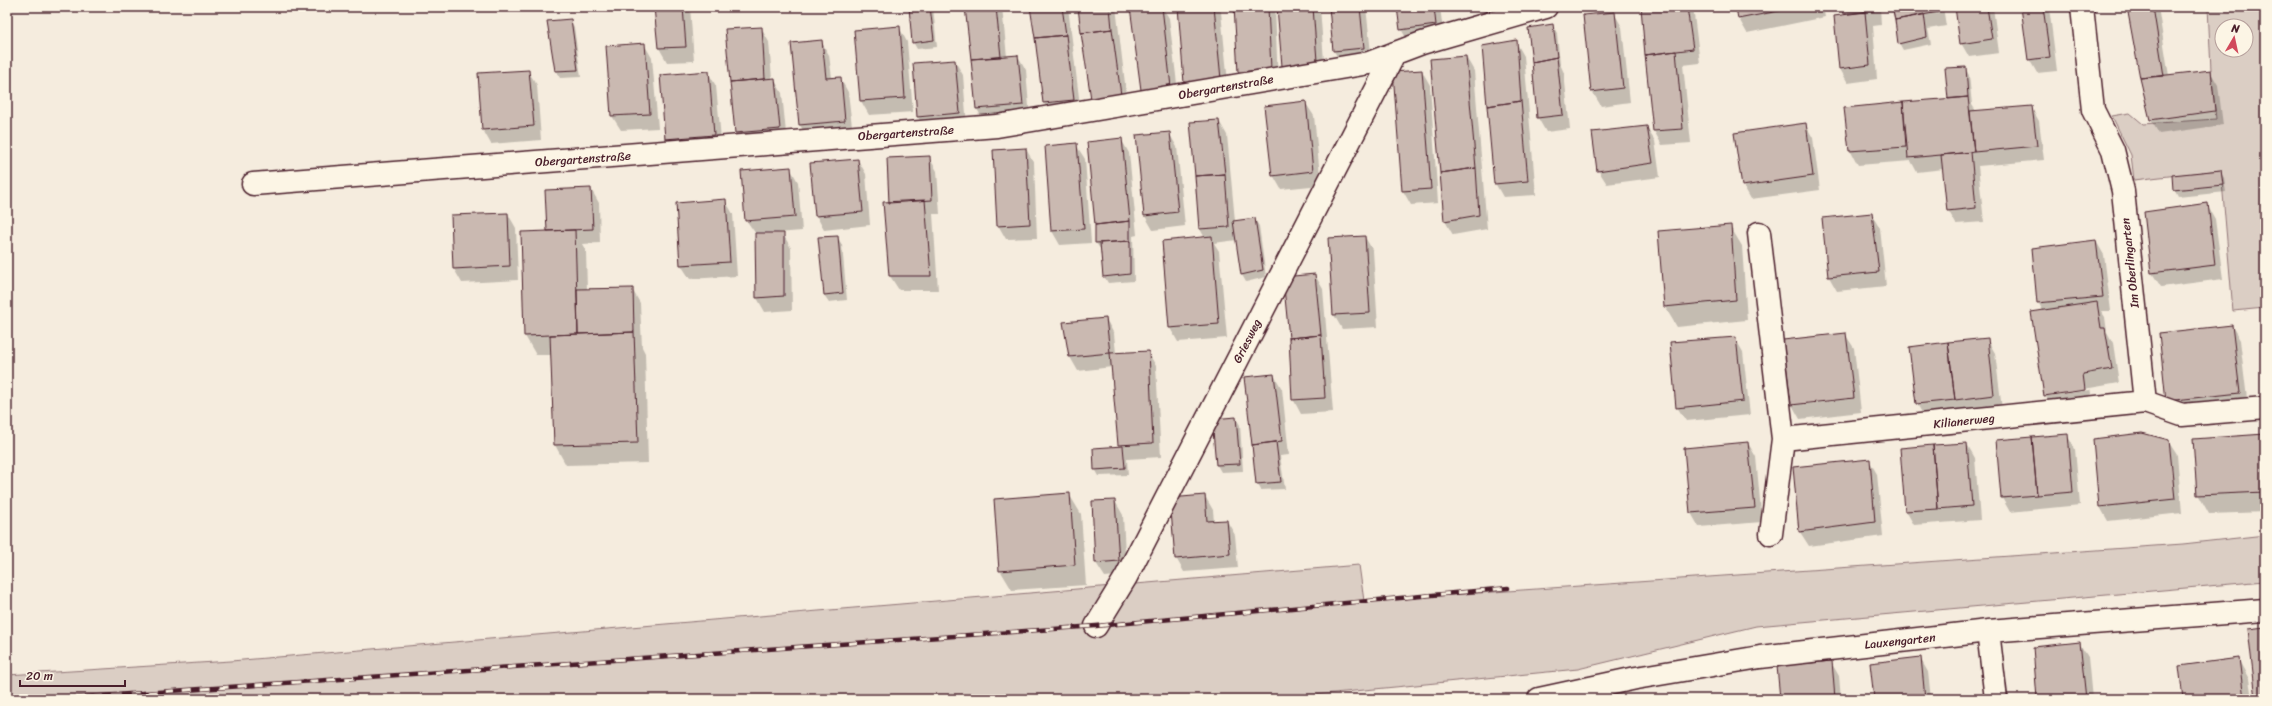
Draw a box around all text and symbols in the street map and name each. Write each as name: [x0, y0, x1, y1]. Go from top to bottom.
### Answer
north arrow: [2214, 18, 2254, 58]
text: N: [2229, 18, 2241, 39]
street label: Obergartenstraße: [1177, 68, 1275, 106]
street label: Obergartenstraße: [857, 119, 955, 147]
street label: Obergartenstraße: [534, 145, 632, 173]
street label: Im Oberlingarten: [2114, 216, 2146, 310]
street label: Griesweg: [1226, 315, 1268, 367]
street label: Kilianerweg: [1932, 407, 1996, 435]
street label: Lauxengarten: [1863, 626, 1937, 656]
scale bar: [20, 662, 125, 688]
text: 20 m: [26, 665, 53, 687]

